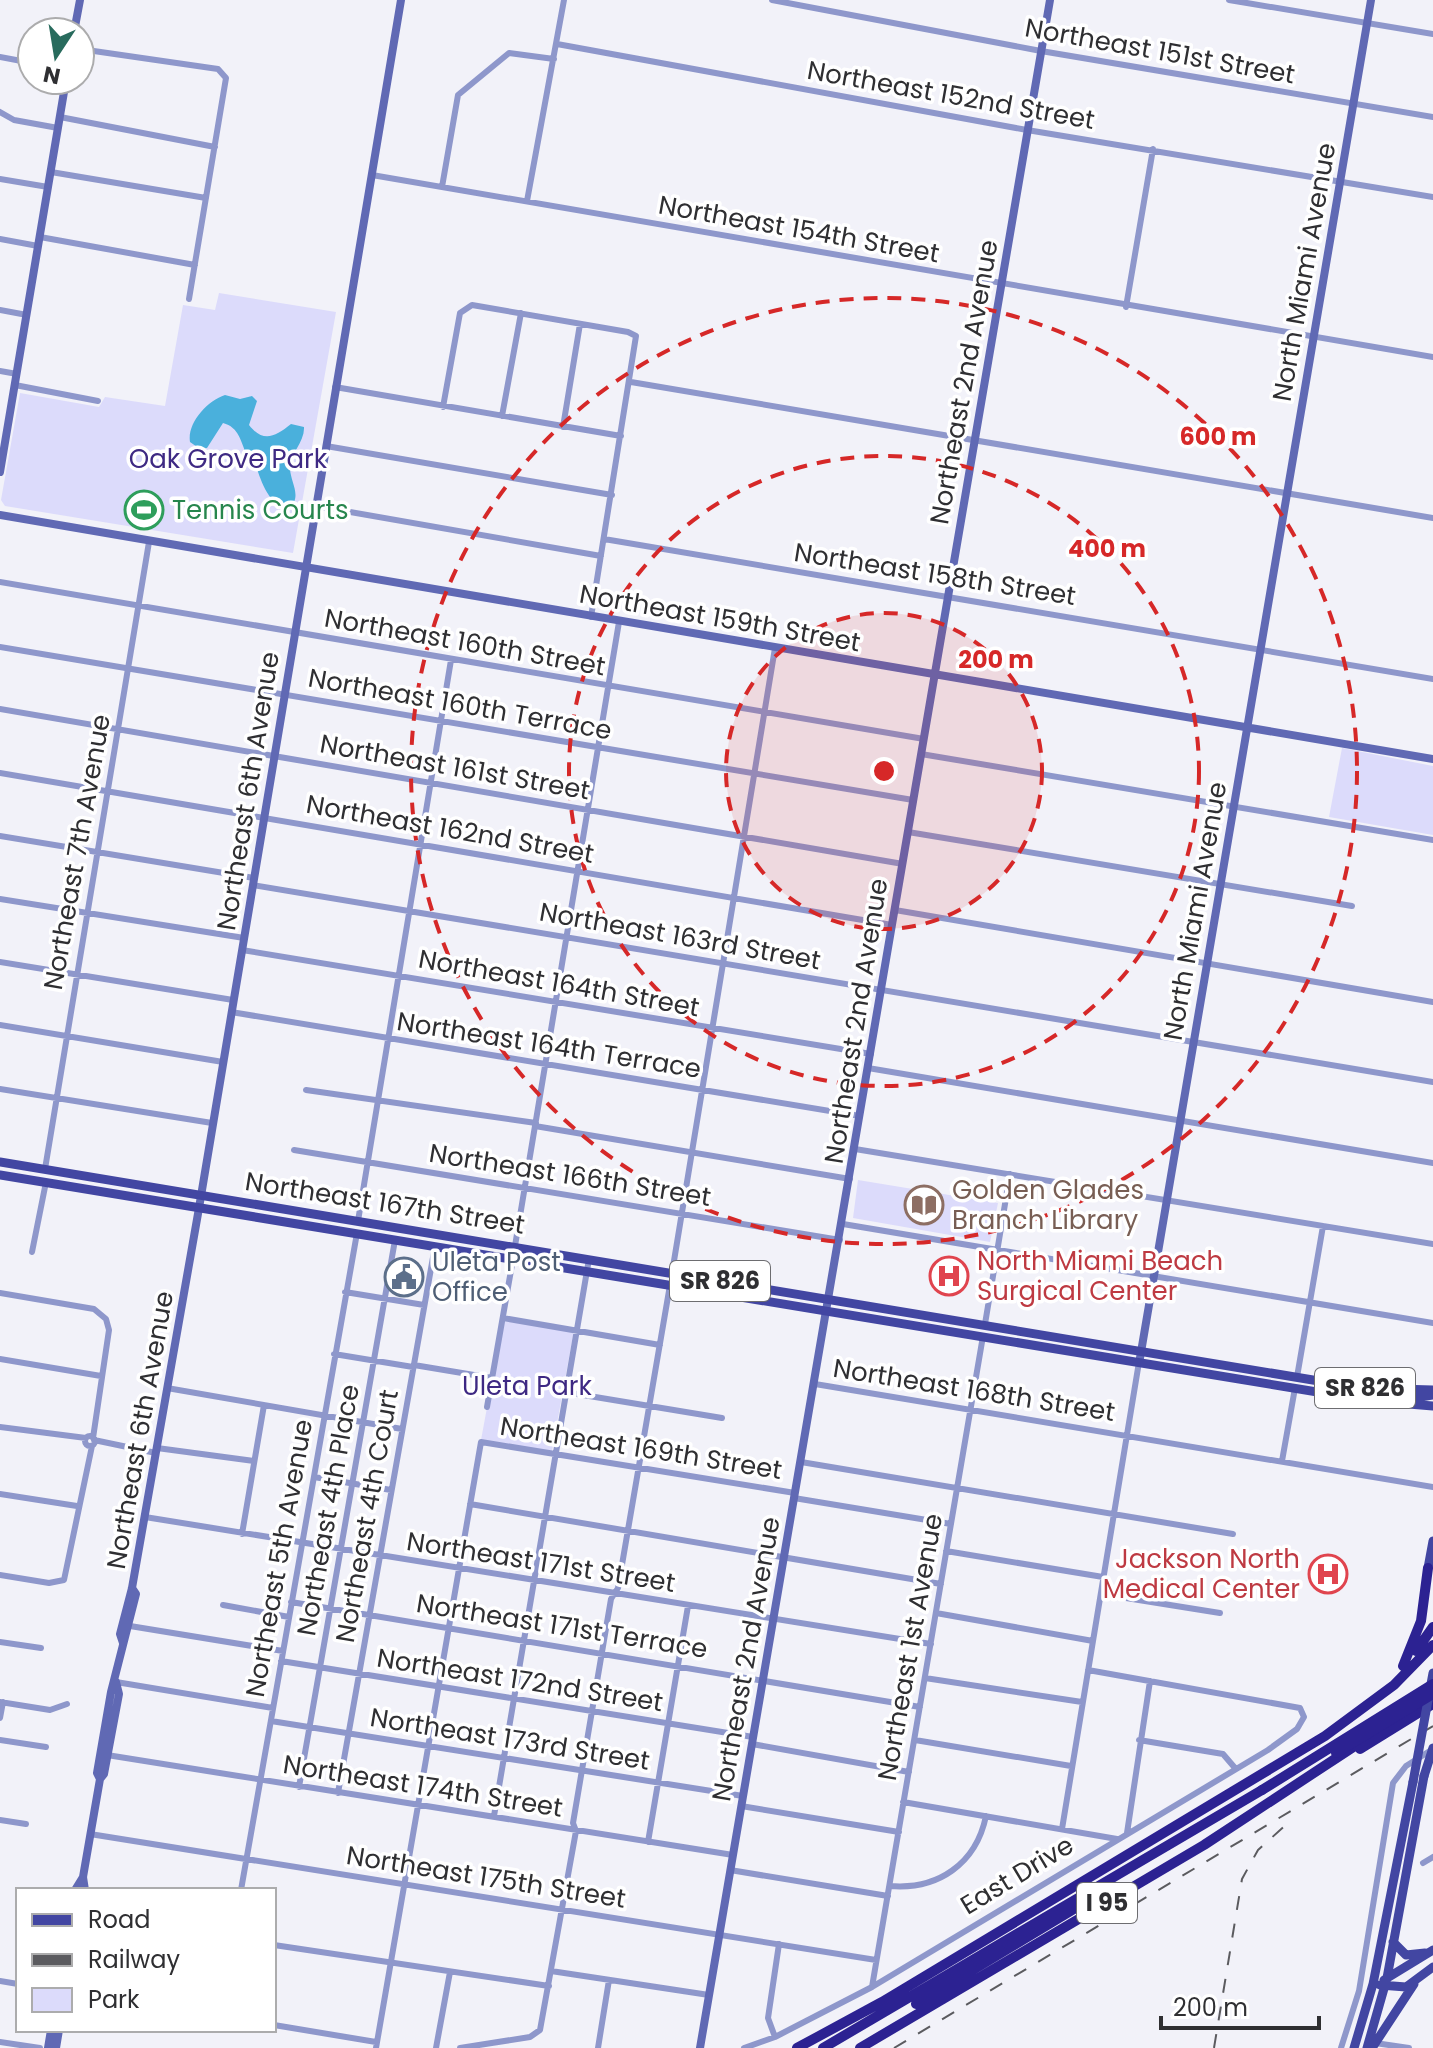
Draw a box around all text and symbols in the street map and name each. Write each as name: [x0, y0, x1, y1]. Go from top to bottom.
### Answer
street label: Northeast 151st Street: [1022, 10, 1298, 92]
north arrow: [16, 16, 96, 96]
street label: Northeast 152nd Street: [804, 52, 1098, 138]
text: N: [41, 58, 63, 92]
street label: North Miami Avenue: [1264, 140, 1344, 404]
street label: Northeast 154th Street: [656, 187, 942, 271]
street label: Northeast 2nd Avenue: [921, 237, 1007, 527]
text: 600 m: [1179, 420, 1257, 453]
park label: Oak Grove Park: [129, 441, 328, 477]
sports icon: Tennis Courts: [123, 489, 165, 531]
place label: Tennis Courts: [172, 492, 348, 528]
text: 400 m: [1068, 532, 1146, 565]
street label: Northeast 158th Street: [792, 534, 1078, 614]
street label: Northeast 159th Street: [577, 576, 863, 660]
street label: Northeast 160th Street: [322, 600, 608, 684]
text: 200 m: [958, 643, 1034, 676]
street label: Northeast 6th Avenue: [208, 649, 288, 933]
street label: Northeast 160th Terrace: [305, 660, 615, 748]
street label: Northeast 7th Avenue: [35, 711, 119, 993]
street label: Northeast 161st Street: [317, 726, 593, 808]
centre of rings: [870, 757, 898, 785]
street label: North Miami Avenue: [1155, 779, 1235, 1043]
street label: Northeast 162nd Street: [303, 786, 597, 872]
street label: Northeast 2nd Avenue: [816, 876, 896, 1166]
street label: Northeast 163rd Street: [537, 894, 823, 978]
street label: Northeast 164th Street: [416, 941, 702, 1025]
street label: Northeast 164th Terrace: [394, 1003, 704, 1087]
street label: Northeast 166th Street: [426, 1135, 714, 1215]
street label: Northeast 167th Street: [243, 1163, 527, 1243]
place label: Golden Glades Branch Library: [952, 1172, 1144, 1238]
library icon: Golden Glades Branch Library: [903, 1184, 945, 1226]
place label: North Miami Beach Surgical Center: [977, 1243, 1223, 1309]
place label: Uleta Post Office: [432, 1244, 561, 1310]
hospital icon: North Miami Beach Surgical Center: [928, 1255, 970, 1297]
public building icon: Uleta Post Office: [383, 1256, 425, 1298]
road number: SR 826: [670, 1261, 770, 1301]
street label: Northeast 6th Avenue: [98, 1288, 182, 1572]
street label: Northeast 168th Street: [831, 1350, 1117, 1430]
park label: Uleta Park: [462, 1368, 592, 1404]
road number: SR 826: [1315, 1368, 1415, 1408]
street label: Northeast 4th Place: [288, 1381, 368, 1639]
street label: Northeast 4th Court: [327, 1387, 407, 1645]
street label: Northeast 169th Street: [498, 1408, 784, 1488]
street label: Northeast 5th Avenue: [237, 1416, 321, 1700]
street label: Northeast 1st Avenue: [869, 1511, 951, 1783]
street label: Northeast 2nd Avenue: [703, 1514, 789, 1804]
street label: Northeast 171st Street: [404, 1523, 678, 1601]
place label: Jackson North Medical Center: [1103, 1541, 1300, 1607]
hospital icon: Jackson North Medical Center: [1307, 1553, 1349, 1595]
street label: Northeast 171st Terrace: [414, 1585, 710, 1667]
street label: Northeast 172nd Street: [374, 1640, 666, 1720]
street label: Northeast 173rd Street: [368, 1699, 652, 1779]
street label: Northeast 174th Street: [281, 1746, 565, 1826]
street label: East Drive: [954, 1827, 1080, 1923]
street label: Northeast 175th Street: [344, 1837, 628, 1917]
road number: I 95: [1077, 1883, 1137, 1923]
legend: [16, 1888, 276, 2032]
text: Road: [88, 1903, 150, 1936]
text: Railway: [88, 1943, 181, 1976]
scale bar: [1161, 1980, 1319, 2030]
text: Park: [88, 1983, 140, 2016]
text: 200 m: [1173, 1991, 1248, 2024]

